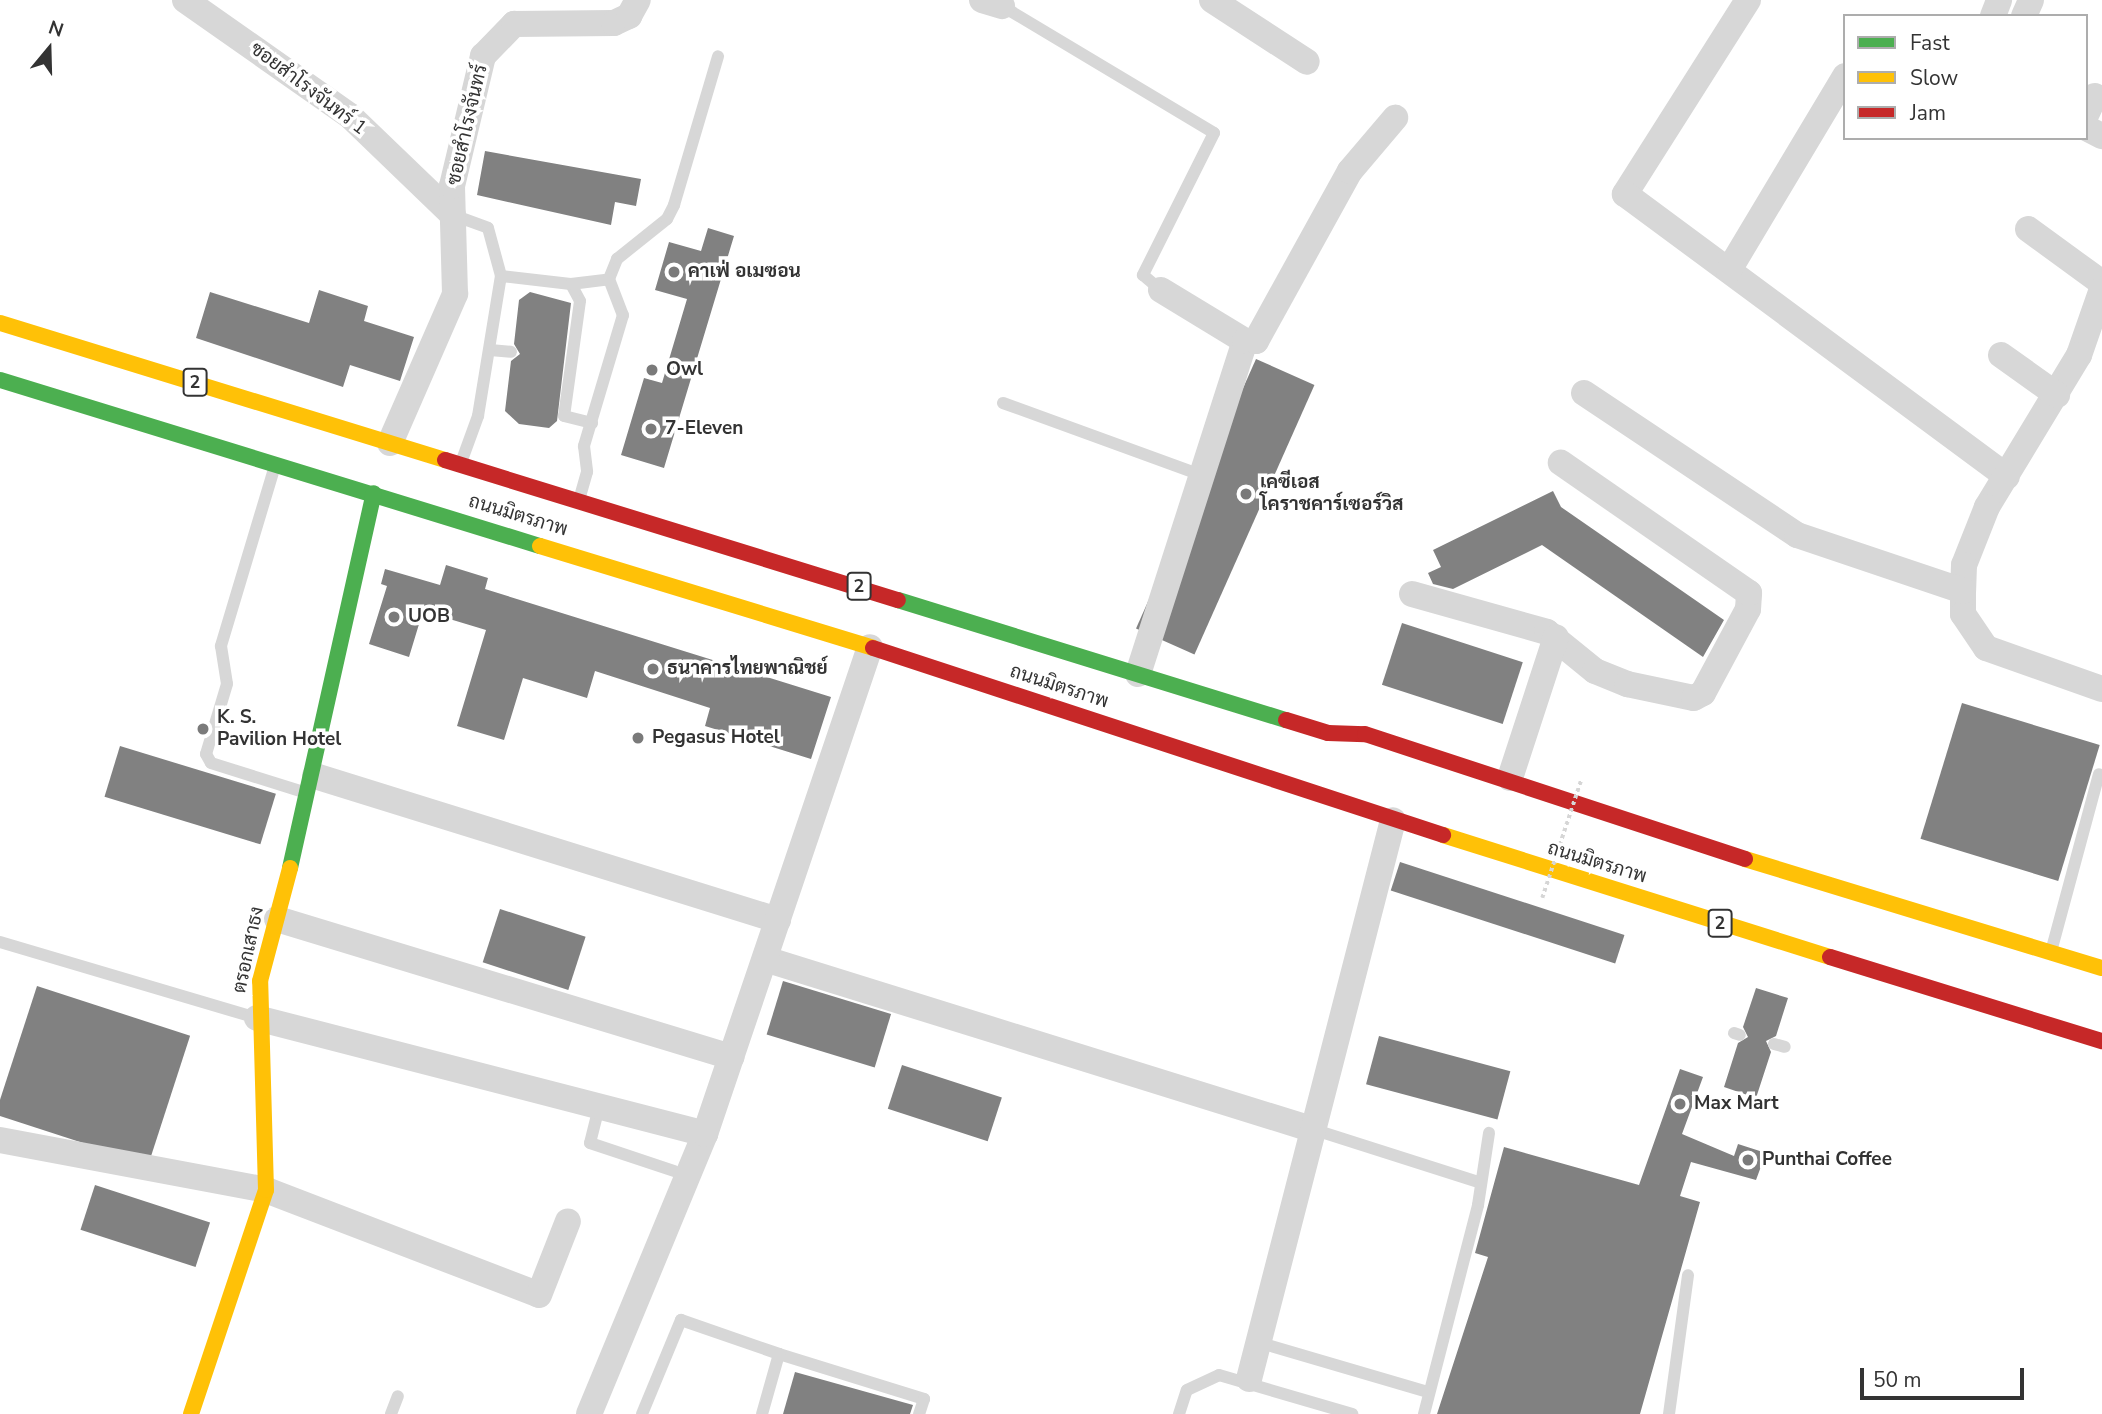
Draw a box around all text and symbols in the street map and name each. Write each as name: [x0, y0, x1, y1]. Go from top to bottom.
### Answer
north arrow: [14, 14, 84, 84]
legend: [1843, 14, 2088, 140]
text: N: [45, 15, 67, 44]
text: Fast: [1910, 29, 1950, 57]
street label: ซอยสำโรงจันทร์ 1: [245, 38, 371, 140]
street label: ซอยสำโรงจันทร์: [443, 62, 493, 188]
text: Slow: [1910, 64, 1958, 92]
text: Jam: [1910, 99, 1946, 127]
place label: คาเฟ่ อเมซอน: [688, 261, 801, 283]
marker: คาเฟ่ อเมซอน: [666, 264, 682, 280]
place label: Owl: [666, 359, 703, 381]
marker: Owl: [644, 362, 660, 378]
road number: 2: [181, 368, 209, 396]
place label: 7-Eleven: [665, 418, 743, 440]
marker: 7-Eleven: [643, 421, 659, 437]
place label: เคซีเอส โคราชคาร์เซอร์วิส: [1260, 472, 1403, 516]
marker: เคซีเอส โคราชคาร์เซอร์วิส: [1238, 486, 1254, 502]
street label: ถนนมิตรภาพ: [466, 490, 570, 542]
road number: 2: [845, 572, 873, 600]
place label: UOB: [408, 606, 450, 628]
marker: UOB: [386, 609, 402, 625]
place label: ธนาคารไทยพาณิชย์: [667, 658, 828, 680]
street label: ถนนมิตรภาพ: [1007, 660, 1111, 714]
marker: ธนาคารไทยพาณิชย์: [645, 661, 661, 677]
place label: K. S. Pavilion Hotel: [217, 707, 341, 751]
marker: K. S. Pavilion Hotel: [195, 721, 211, 737]
place label: Pegasus Hotel: [652, 727, 780, 749]
marker: Pegasus Hotel: [630, 730, 646, 746]
street label: ถนนมิตรภาพ: [1545, 837, 1649, 889]
street label: ตรอกเสาธง: [229, 905, 269, 995]
road number: 2: [1706, 908, 1734, 938]
place label: Max Mart: [1694, 1093, 1779, 1115]
marker: Max Mart: [1672, 1096, 1688, 1112]
place label: Punthai Coffee: [1762, 1149, 1892, 1171]
marker: Punthai Coffee: [1740, 1152, 1756, 1168]
scale bar: [1864, 1354, 2028, 1398]
text: 50 m: [1873, 1366, 1922, 1394]

